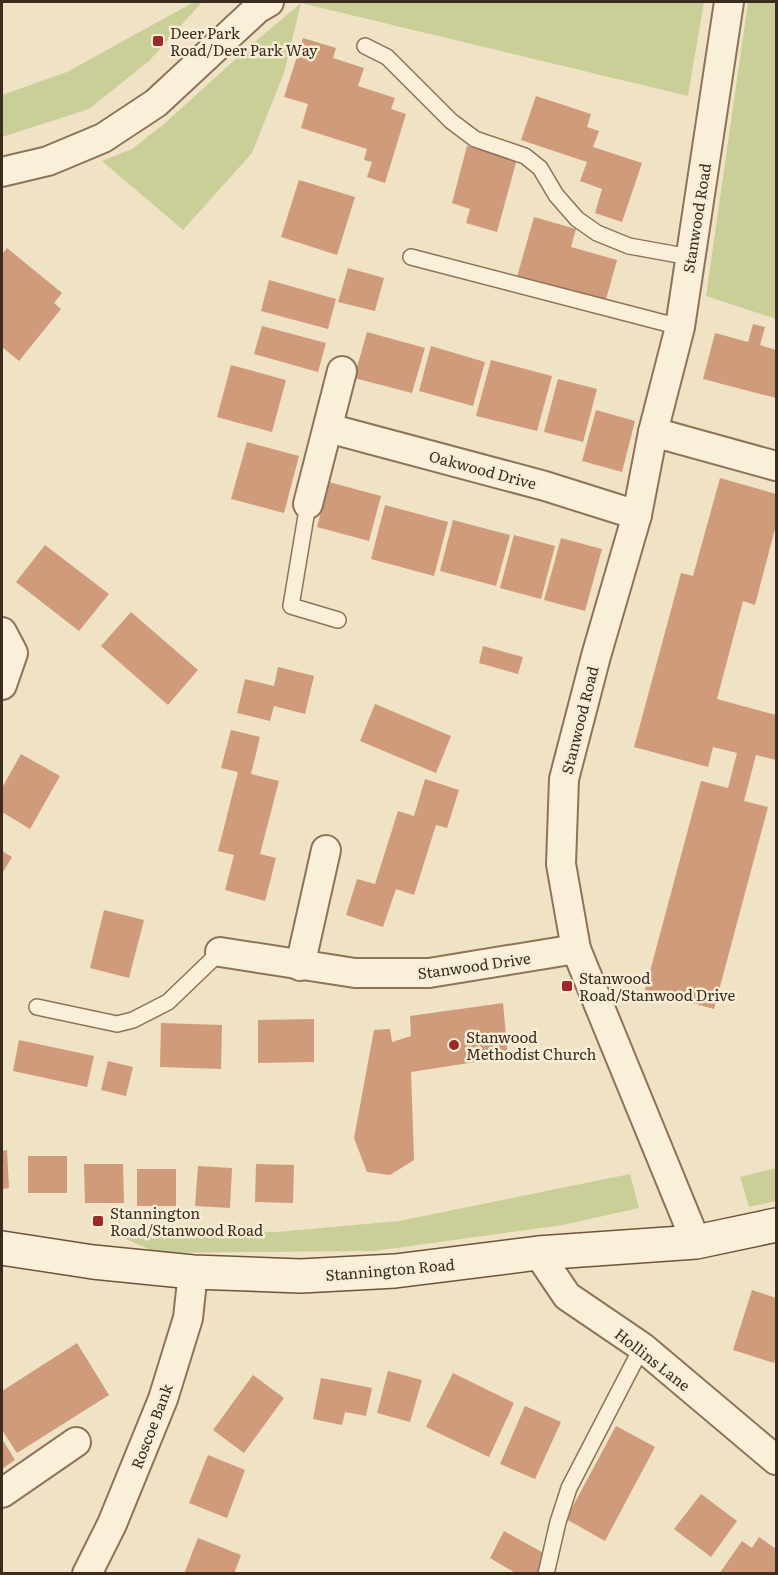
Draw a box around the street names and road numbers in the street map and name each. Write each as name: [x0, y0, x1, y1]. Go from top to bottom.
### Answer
street label: Stanwood Road: [676, 161, 716, 275]
street label: Oakwood Drive: [427, 444, 539, 494]
street label: Stanwood Road: [554, 663, 604, 777]
street label: Stanwood Drive: [416, 946, 532, 984]
street label: Stannington Road: [324, 1252, 456, 1286]
street label: Hollins Lane: [610, 1322, 696, 1396]
street label: Roscoe Bank: [124, 1379, 178, 1472]

